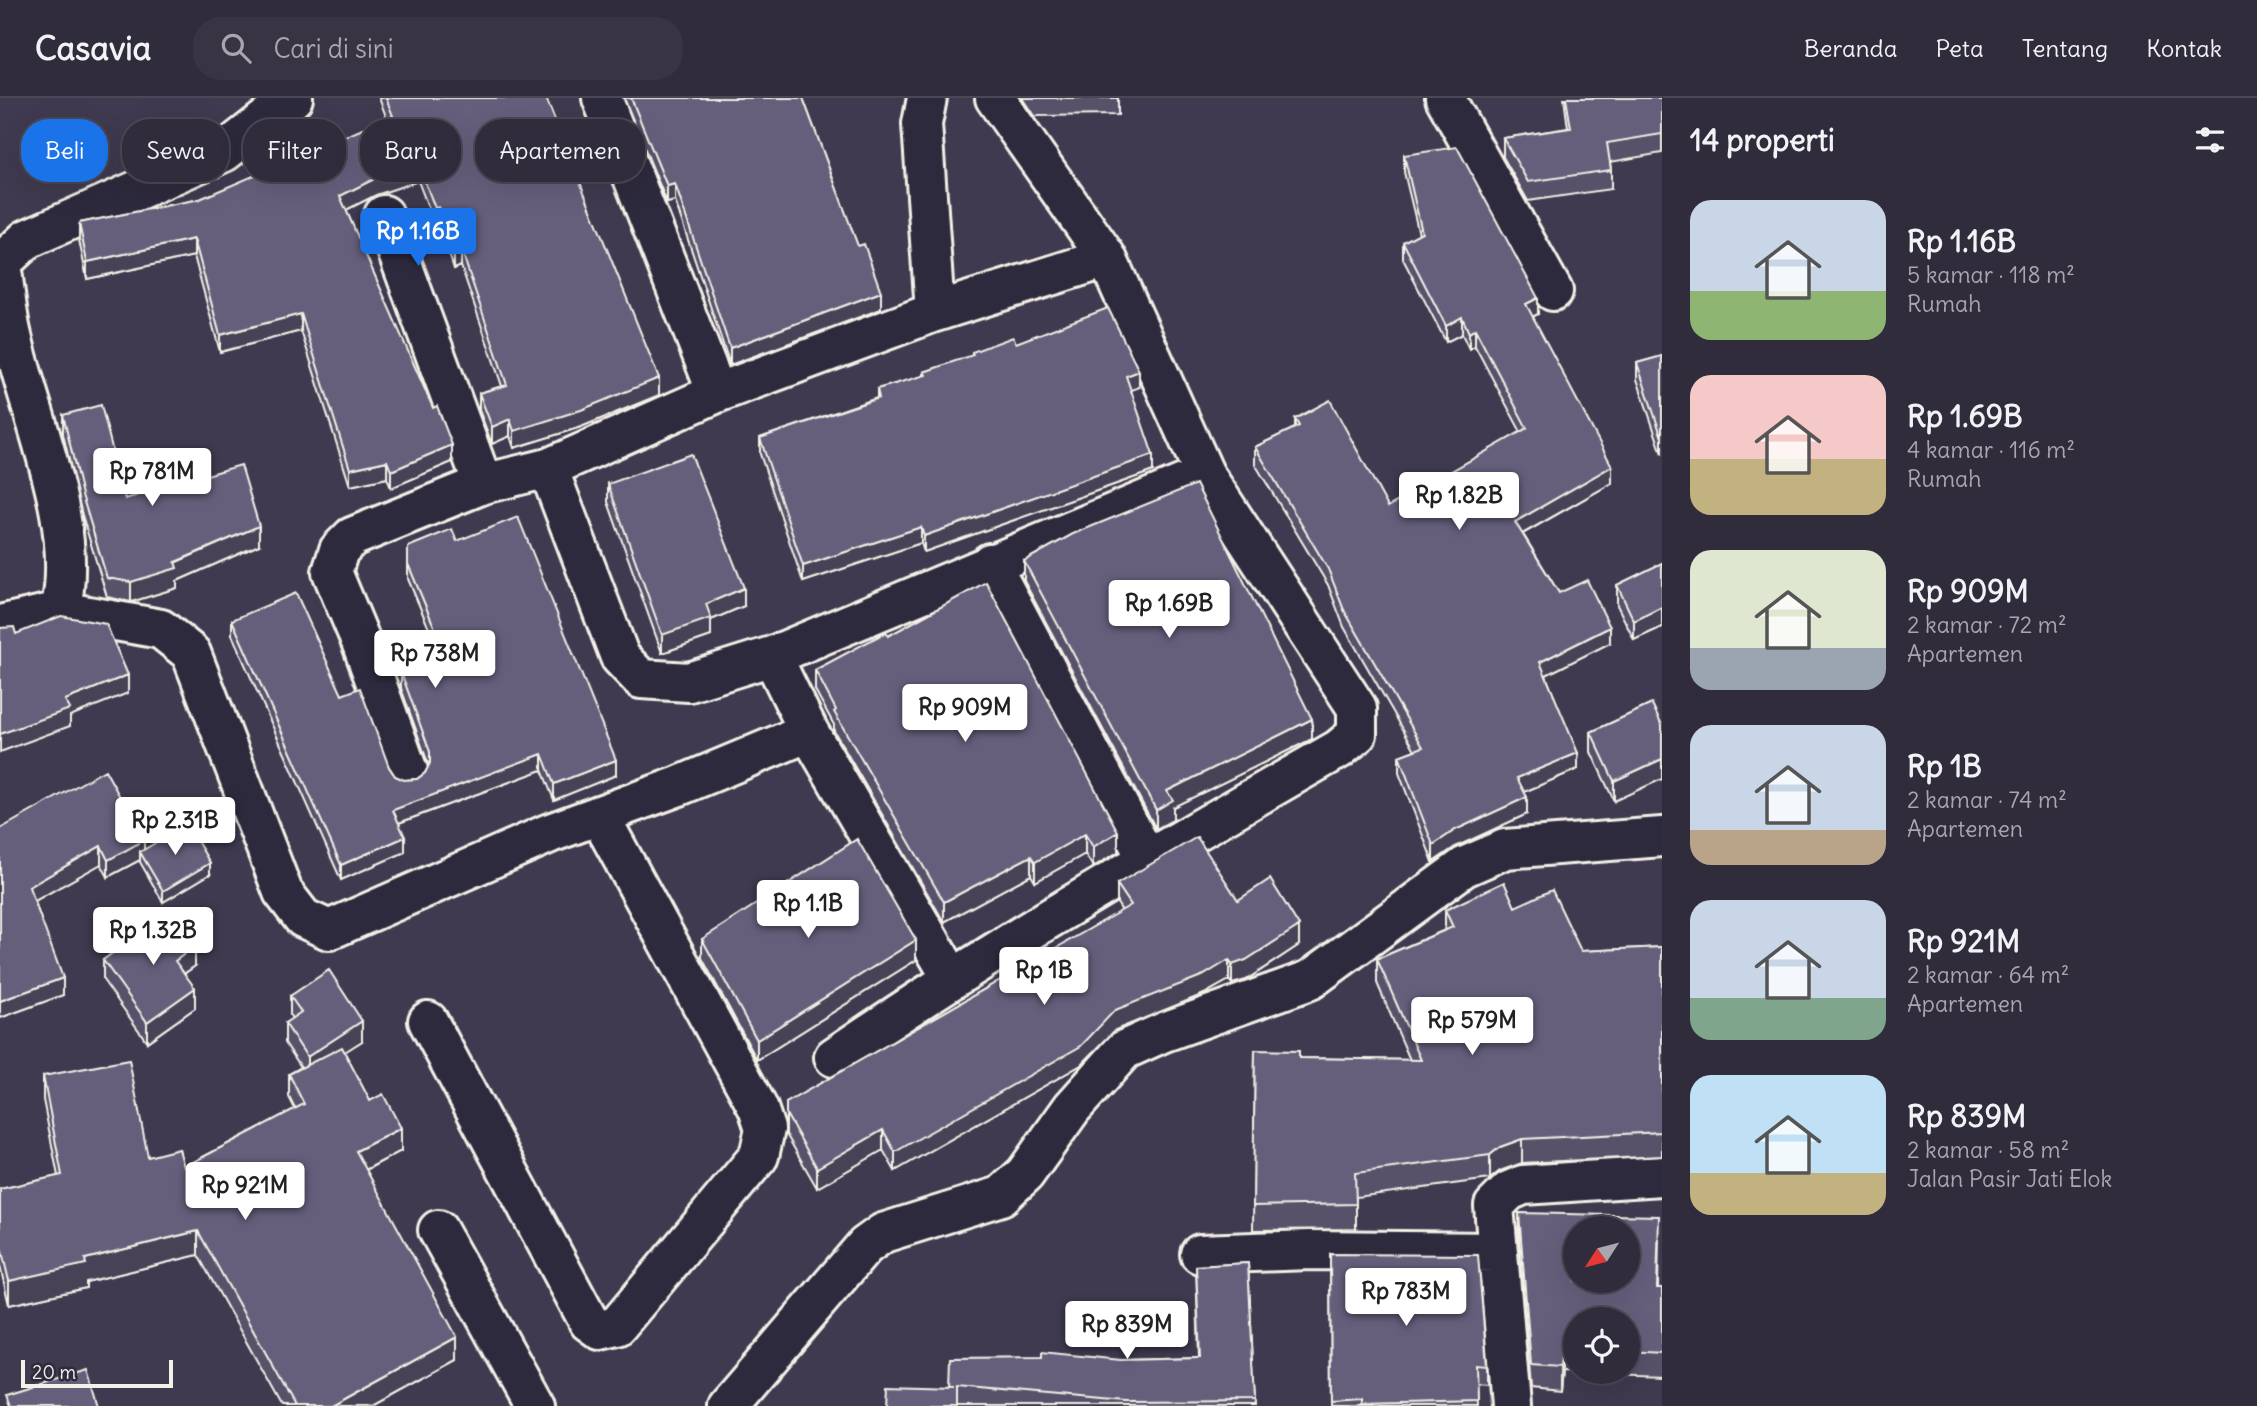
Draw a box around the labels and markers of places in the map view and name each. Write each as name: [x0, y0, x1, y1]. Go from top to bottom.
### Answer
pin: Rp 1.16B: [346, 208, 490, 268]
pin: Rp 781M: [87, 448, 217, 508]
pin: Rp 1.82B: [1387, 472, 1531, 532]
pin: Rp 1.69B: [1097, 580, 1241, 640]
pin: Rp 738M: [370, 630, 500, 690]
pin: Rp 909M: [900, 684, 1030, 744]
pin: Rp 2.31B: [103, 798, 247, 857]
pin: Rp 1.1B: [743, 880, 873, 940]
pin: Rp 1.32B: [81, 908, 225, 967]
pin: Rp 1B: [995, 948, 1093, 1007]
pin: Rp 579M: [1407, 998, 1537, 1057]
pin: Rp 921M: [180, 1162, 310, 1222]
pin: Rp 783M: [1341, 1268, 1471, 1328]
pin: Rp 839M: [1062, 1302, 1192, 1361]

